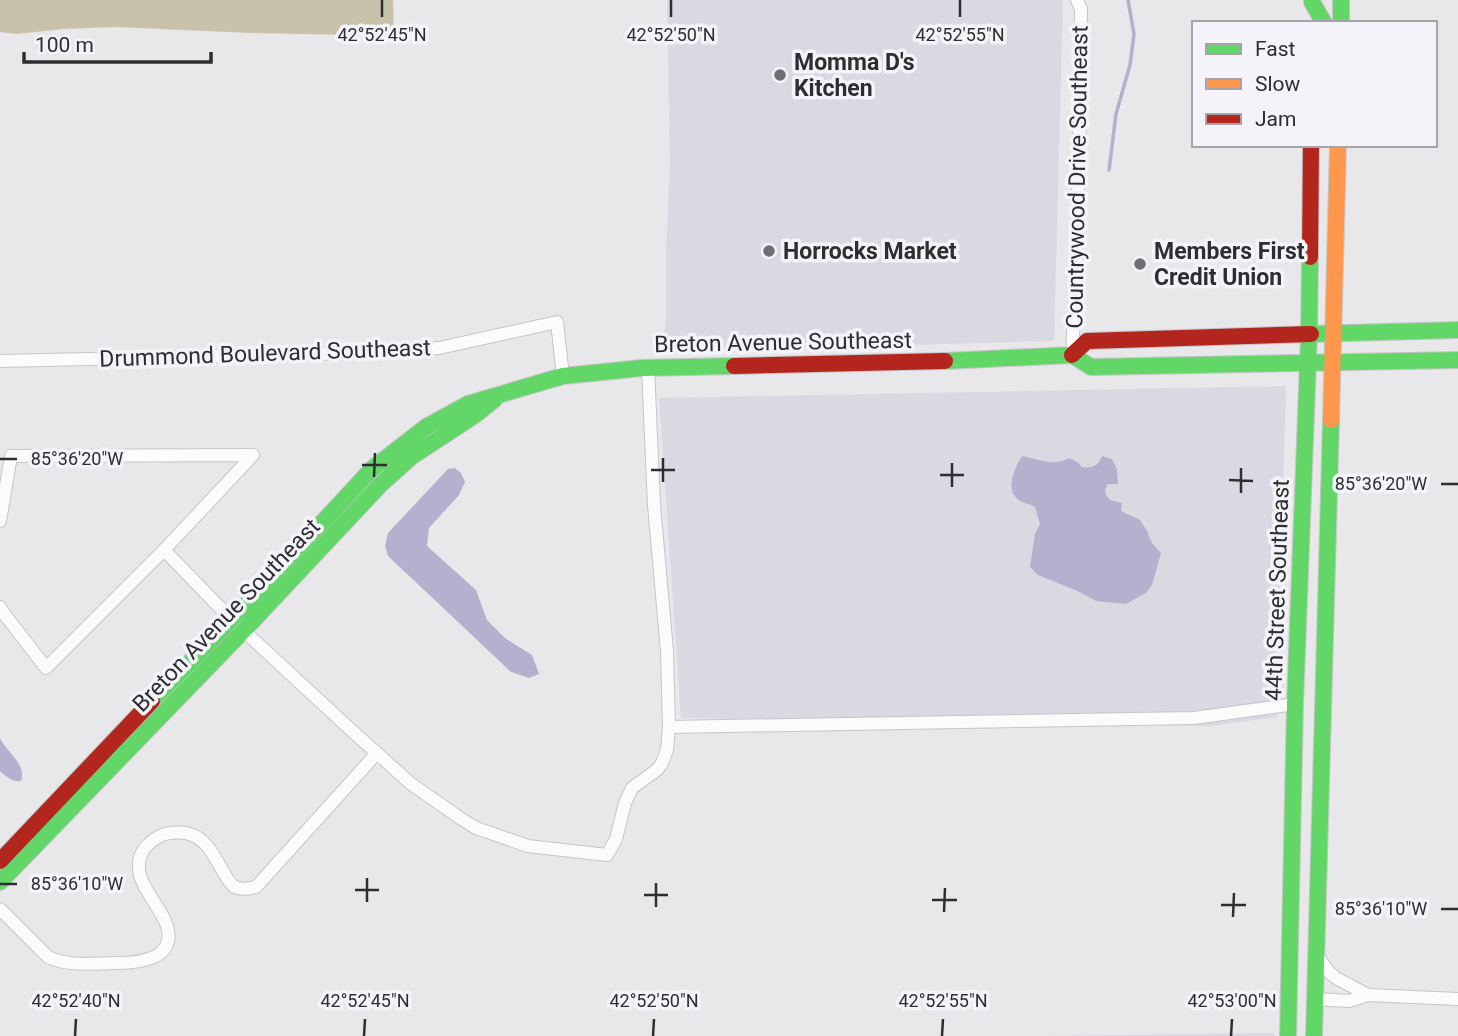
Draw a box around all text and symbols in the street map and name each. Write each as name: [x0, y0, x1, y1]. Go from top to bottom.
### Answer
scale bar: [24, 21, 212, 65]
legend: [1192, 21, 1437, 147]
text: 42°52'45"N: [337, 24, 427, 45]
text: 42°52'50"N: [626, 24, 716, 45]
text: 42°52'55"N: [915, 24, 1005, 45]
street label: Countrywood Drive Southeast: [1061, 25, 1094, 329]
text: 100 m: [35, 33, 94, 57]
text: Fast: [1255, 37, 1296, 61]
place label: Momma D's Kitchen: [794, 49, 914, 102]
marker: Momma D's Kitchen: [772, 67, 788, 83]
text: Slow: [1255, 72, 1301, 96]
text: Jam: [1255, 107, 1296, 131]
place label: Horrocks Market: [783, 238, 957, 265]
place label: Members First Credit Union: [1154, 238, 1305, 291]
marker: Horrocks Market: [761, 243, 777, 259]
marker: Members First Credit Union: [1132, 256, 1148, 272]
street label: Breton Avenue Southeast: [654, 327, 912, 358]
street label: Drummond Boulevard Southeast: [99, 334, 431, 373]
text: 85°36'20"W: [31, 448, 123, 469]
text: 85°36'20"W: [1335, 473, 1427, 494]
street label: 44th Street Southeast: [1260, 479, 1295, 701]
street label: Breton Avenue Southeast: [127, 513, 326, 717]
text: 85°36'10"W: [31, 873, 123, 894]
text: 85°36'10"W: [1335, 898, 1427, 919]
text: 42°52'40"N: [31, 990, 121, 1011]
text: 42°52'45"N: [320, 990, 410, 1011]
text: 42°52'50"N: [609, 990, 699, 1011]
text: 42°52'55"N: [898, 990, 988, 1011]
text: 42°53'00"N: [1187, 990, 1277, 1011]

